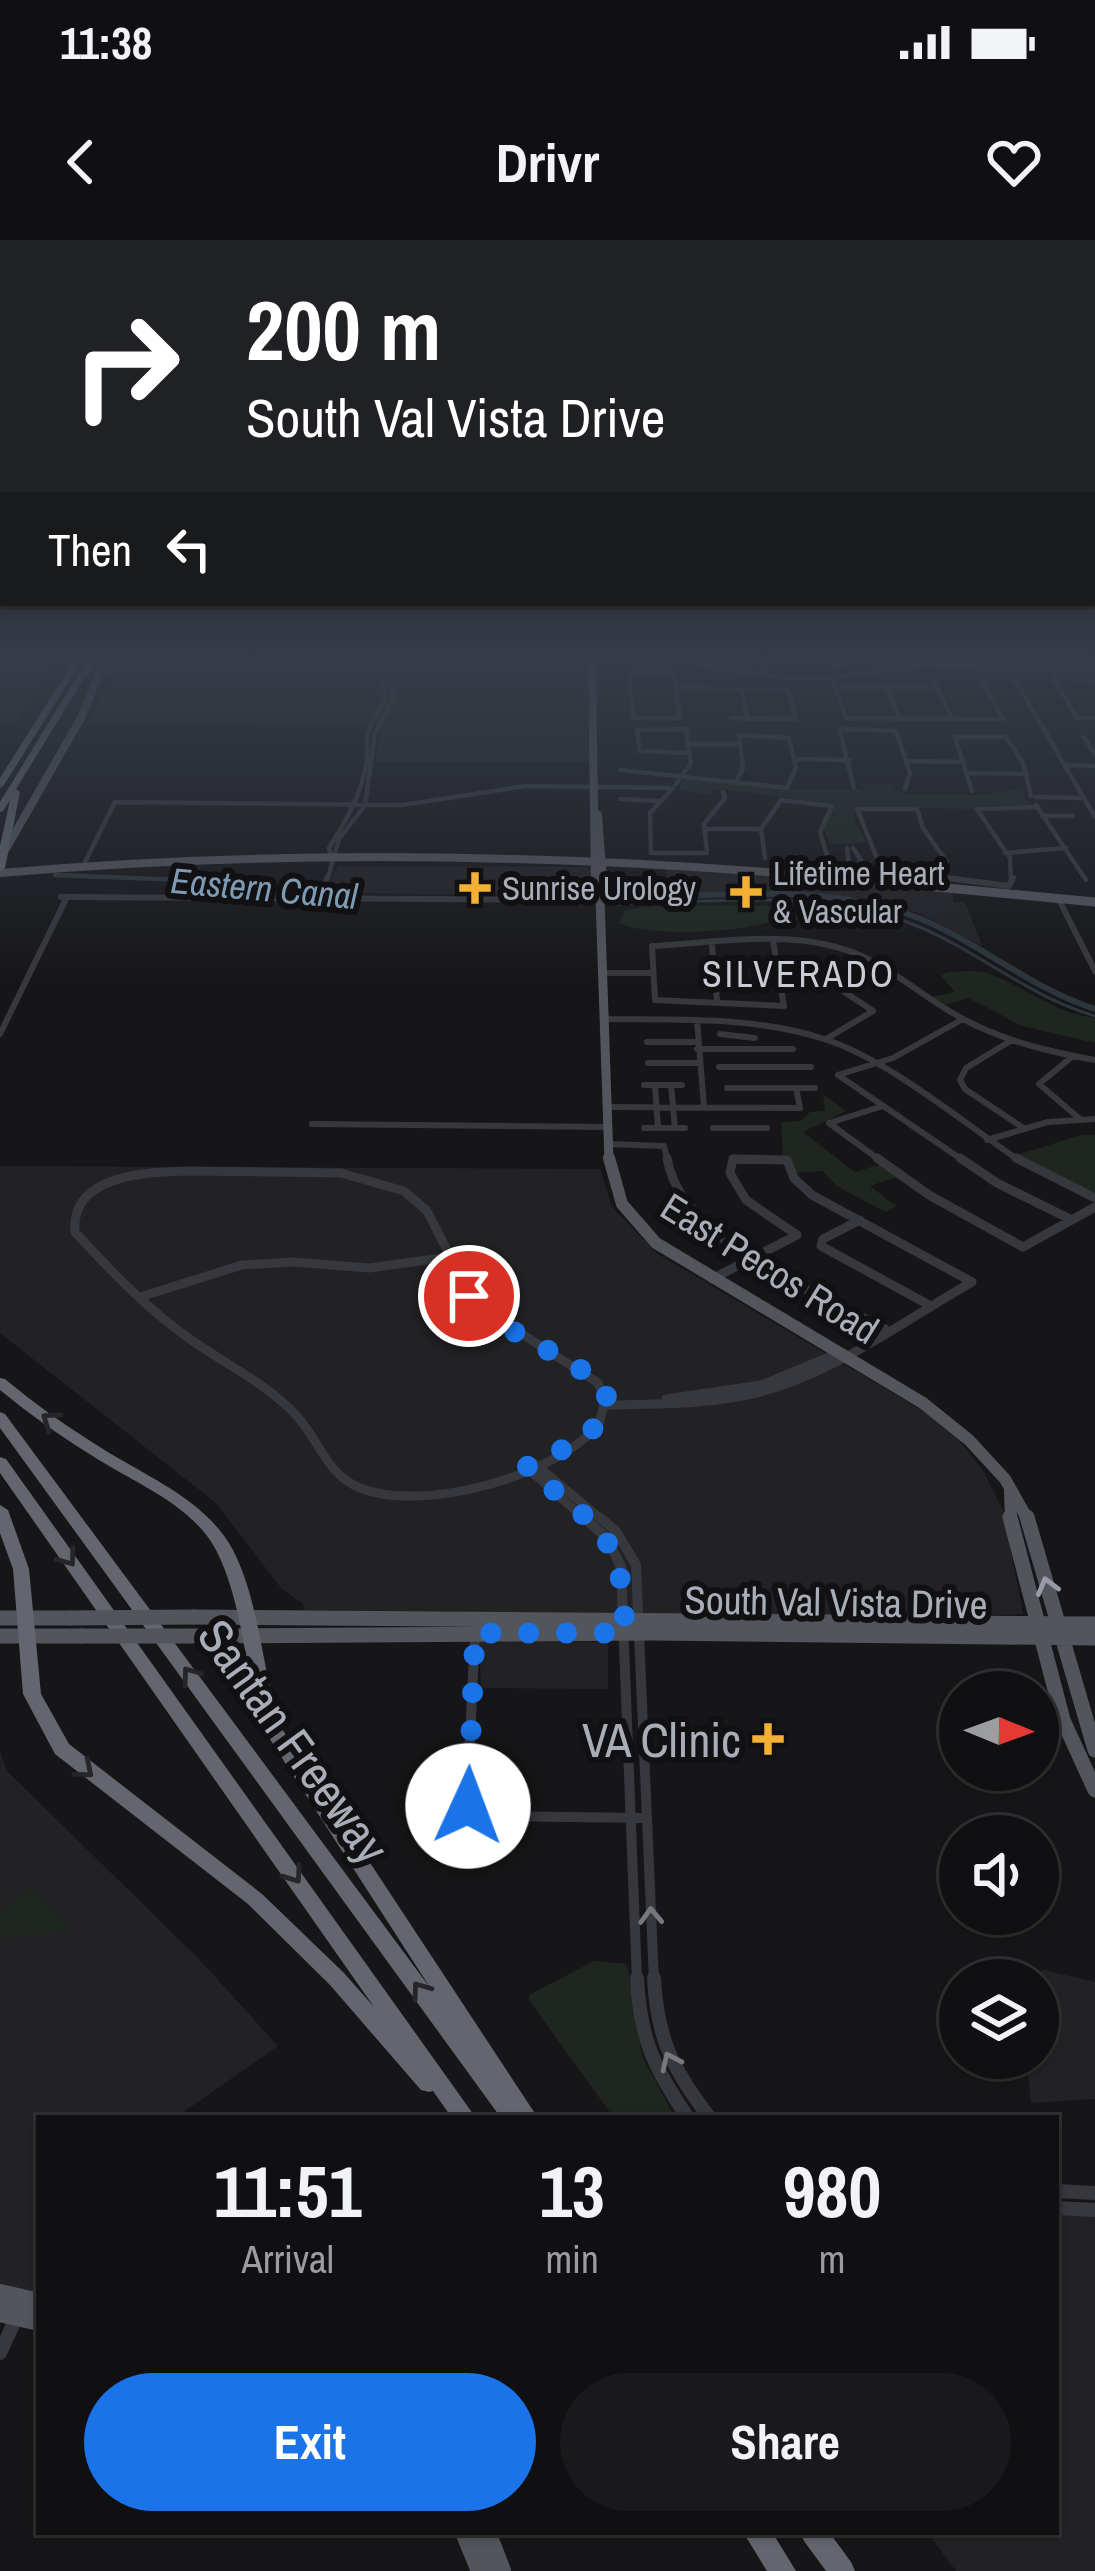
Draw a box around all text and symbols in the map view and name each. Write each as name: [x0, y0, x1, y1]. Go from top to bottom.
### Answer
text: 11:38: [60, 12, 152, 73]
text: Drivr: [496, 126, 599, 199]
icon: back: [48, 129, 114, 195]
icon: heart: [981, 129, 1047, 195]
text: 200 m: [246, 273, 441, 386]
icon: right: [48, 288, 204, 444]
text: South Val Vista Drive: [246, 381, 665, 454]
icon: left: [156, 516, 222, 582]
text: Then: [48, 519, 132, 580]
place label: Lifetime Heart & Vascular: [773, 851, 944, 933]
water label: Eastern Canal: [169, 856, 361, 920]
place label: Sunrise Urology: [502, 866, 696, 910]
marker: Sunrise Urology: [459, 872, 491, 904]
marker: Lifetime Heart & Vascular: [730, 876, 762, 908]
district label: SILVERADO: [702, 950, 896, 998]
street label: East Pecos Road: [651, 1180, 889, 1356]
pin: [418, 1245, 520, 1347]
icon: arrive: [436, 1263, 502, 1329]
one-way arrow: [41, 1412, 63, 1434]
one-way arrow: [53, 1545, 75, 1566]
street label: South Val Vista Drive: [684, 1573, 988, 1631]
one-way arrow: [1036, 1576, 1061, 1597]
street label: Santan Freeway: [183, 1606, 405, 1876]
one-way arrow: [182, 1666, 204, 1688]
north arrow: [939, 1671, 1059, 1791]
map controls: [939, 1671, 1059, 2079]
place label: VA Clinic: [582, 1707, 741, 1772]
marker: VA Clinic: [752, 1723, 784, 1755]
position arrow: [405, 1743, 531, 1869]
one-way arrow: [71, 1755, 93, 1777]
button: sound: [939, 1815, 1059, 1935]
one-way arrow: [280, 1862, 302, 1884]
one-way arrow: [638, 1906, 664, 1925]
button: layers: [939, 1959, 1059, 2079]
one-way arrow: [412, 1981, 434, 2003]
one-way arrow: [661, 2052, 685, 2073]
text: 11:51: [214, 2142, 362, 2239]
text: 13: [539, 2142, 605, 2239]
text: 980: [783, 2142, 881, 2239]
text: Arrival: [241, 2233, 334, 2285]
text: min: [545, 2233, 599, 2285]
text: m: [819, 2233, 845, 2285]
button: Exit: [84, 2373, 536, 2511]
button: Share: [560, 2373, 1011, 2511]

